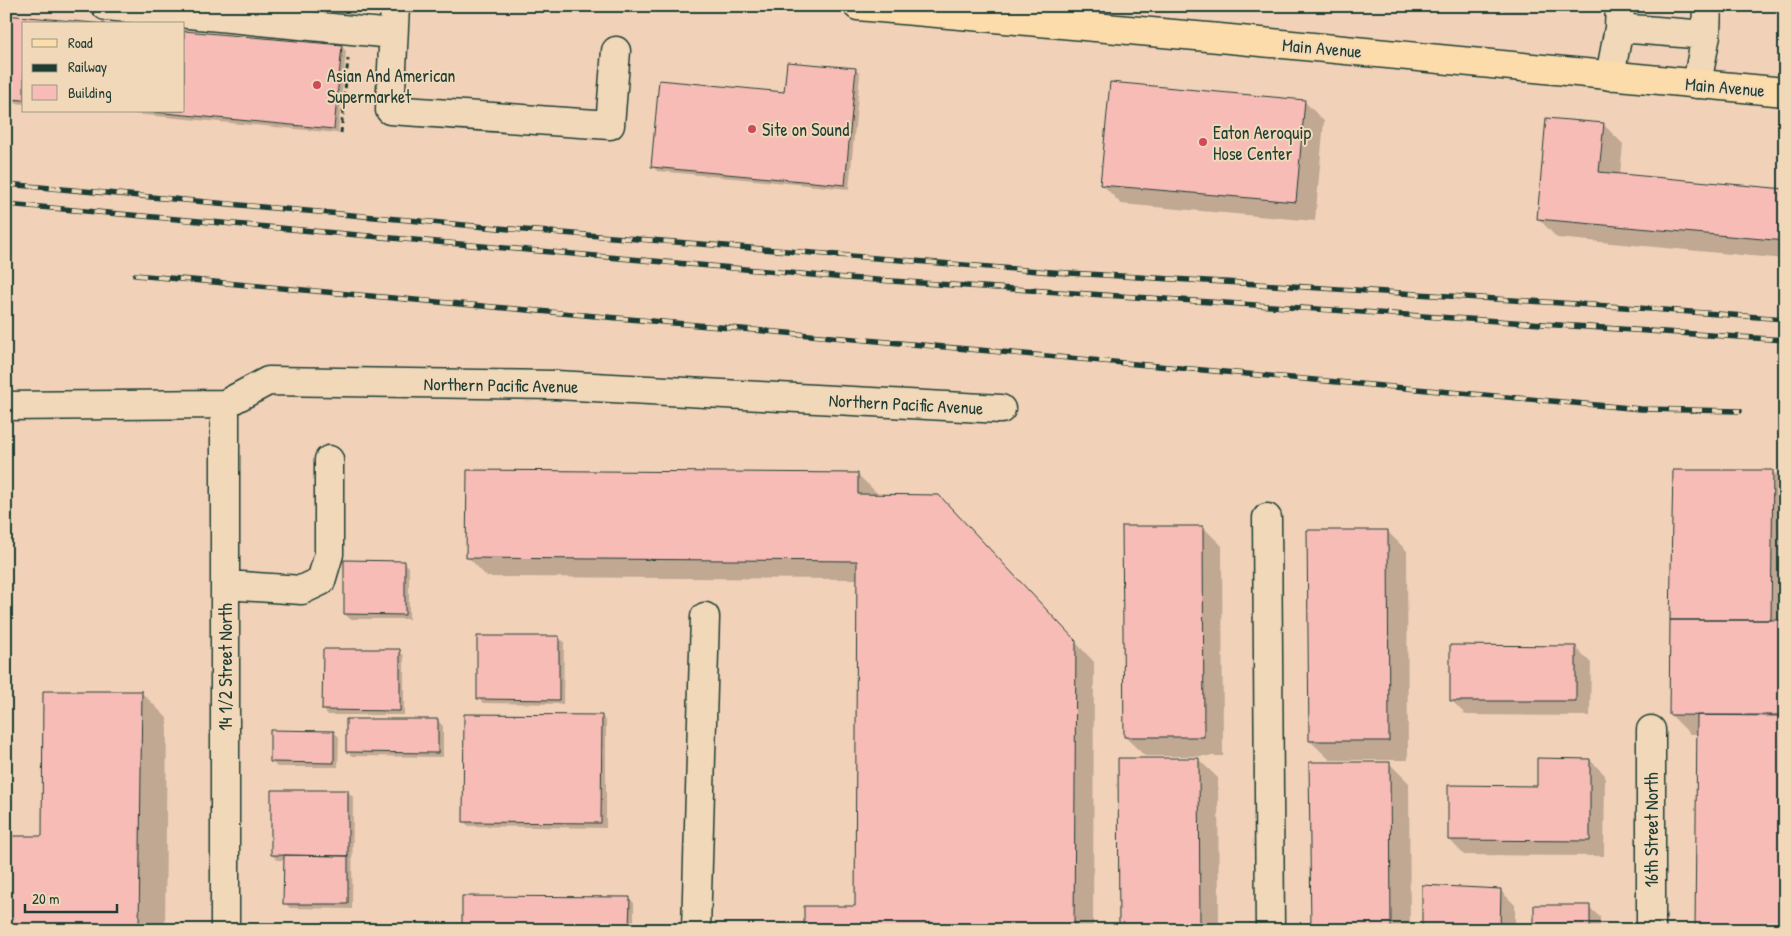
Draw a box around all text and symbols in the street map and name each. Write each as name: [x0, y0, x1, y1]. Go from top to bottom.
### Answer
legend: [22, 22, 185, 112]
text: Road: [68, 32, 93, 53]
street label: Main Avenue: [1281, 32, 1363, 64]
text: Railway: [68, 56, 107, 77]
place label: Asian And American Supermarket: [327, 63, 455, 109]
street label: Main Avenue: [1684, 71, 1766, 103]
marker: Asian And American Supermarket: [311, 79, 323, 91]
text: Building: [68, 82, 112, 103]
place label: Site on Sound: [762, 117, 849, 142]
place label: Eaton Aeroquip Hose Center: [1213, 120, 1311, 166]
marker: Site on Sound: [746, 123, 758, 135]
marker: Eaton Aeroquip Hose Center: [1197, 136, 1209, 148]
street label: Northern Pacific Avenue: [423, 371, 579, 399]
street label: Northern Pacific Avenue: [828, 387, 984, 421]
street label: 14 1/2 Street North: [213, 603, 238, 731]
street label: 16th Street North: [1639, 772, 1664, 888]
scale bar: [25, 881, 118, 913]
text: 20 m: [32, 888, 59, 909]

